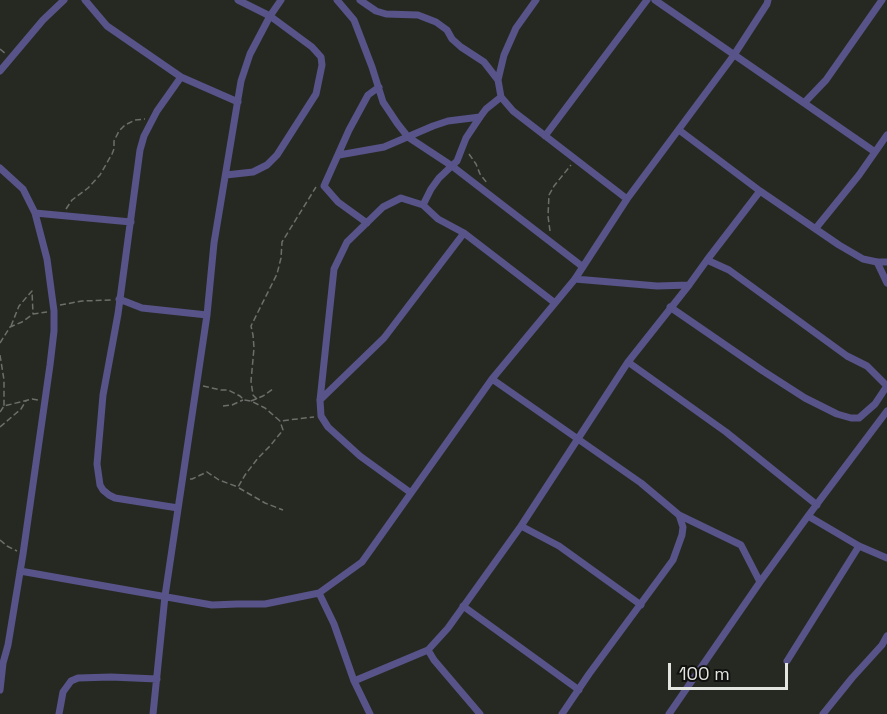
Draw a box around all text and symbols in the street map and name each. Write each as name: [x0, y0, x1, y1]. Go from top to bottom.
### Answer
scale bar: [671, 651, 791, 689]
text: 100 m: [679, 662, 730, 685]

